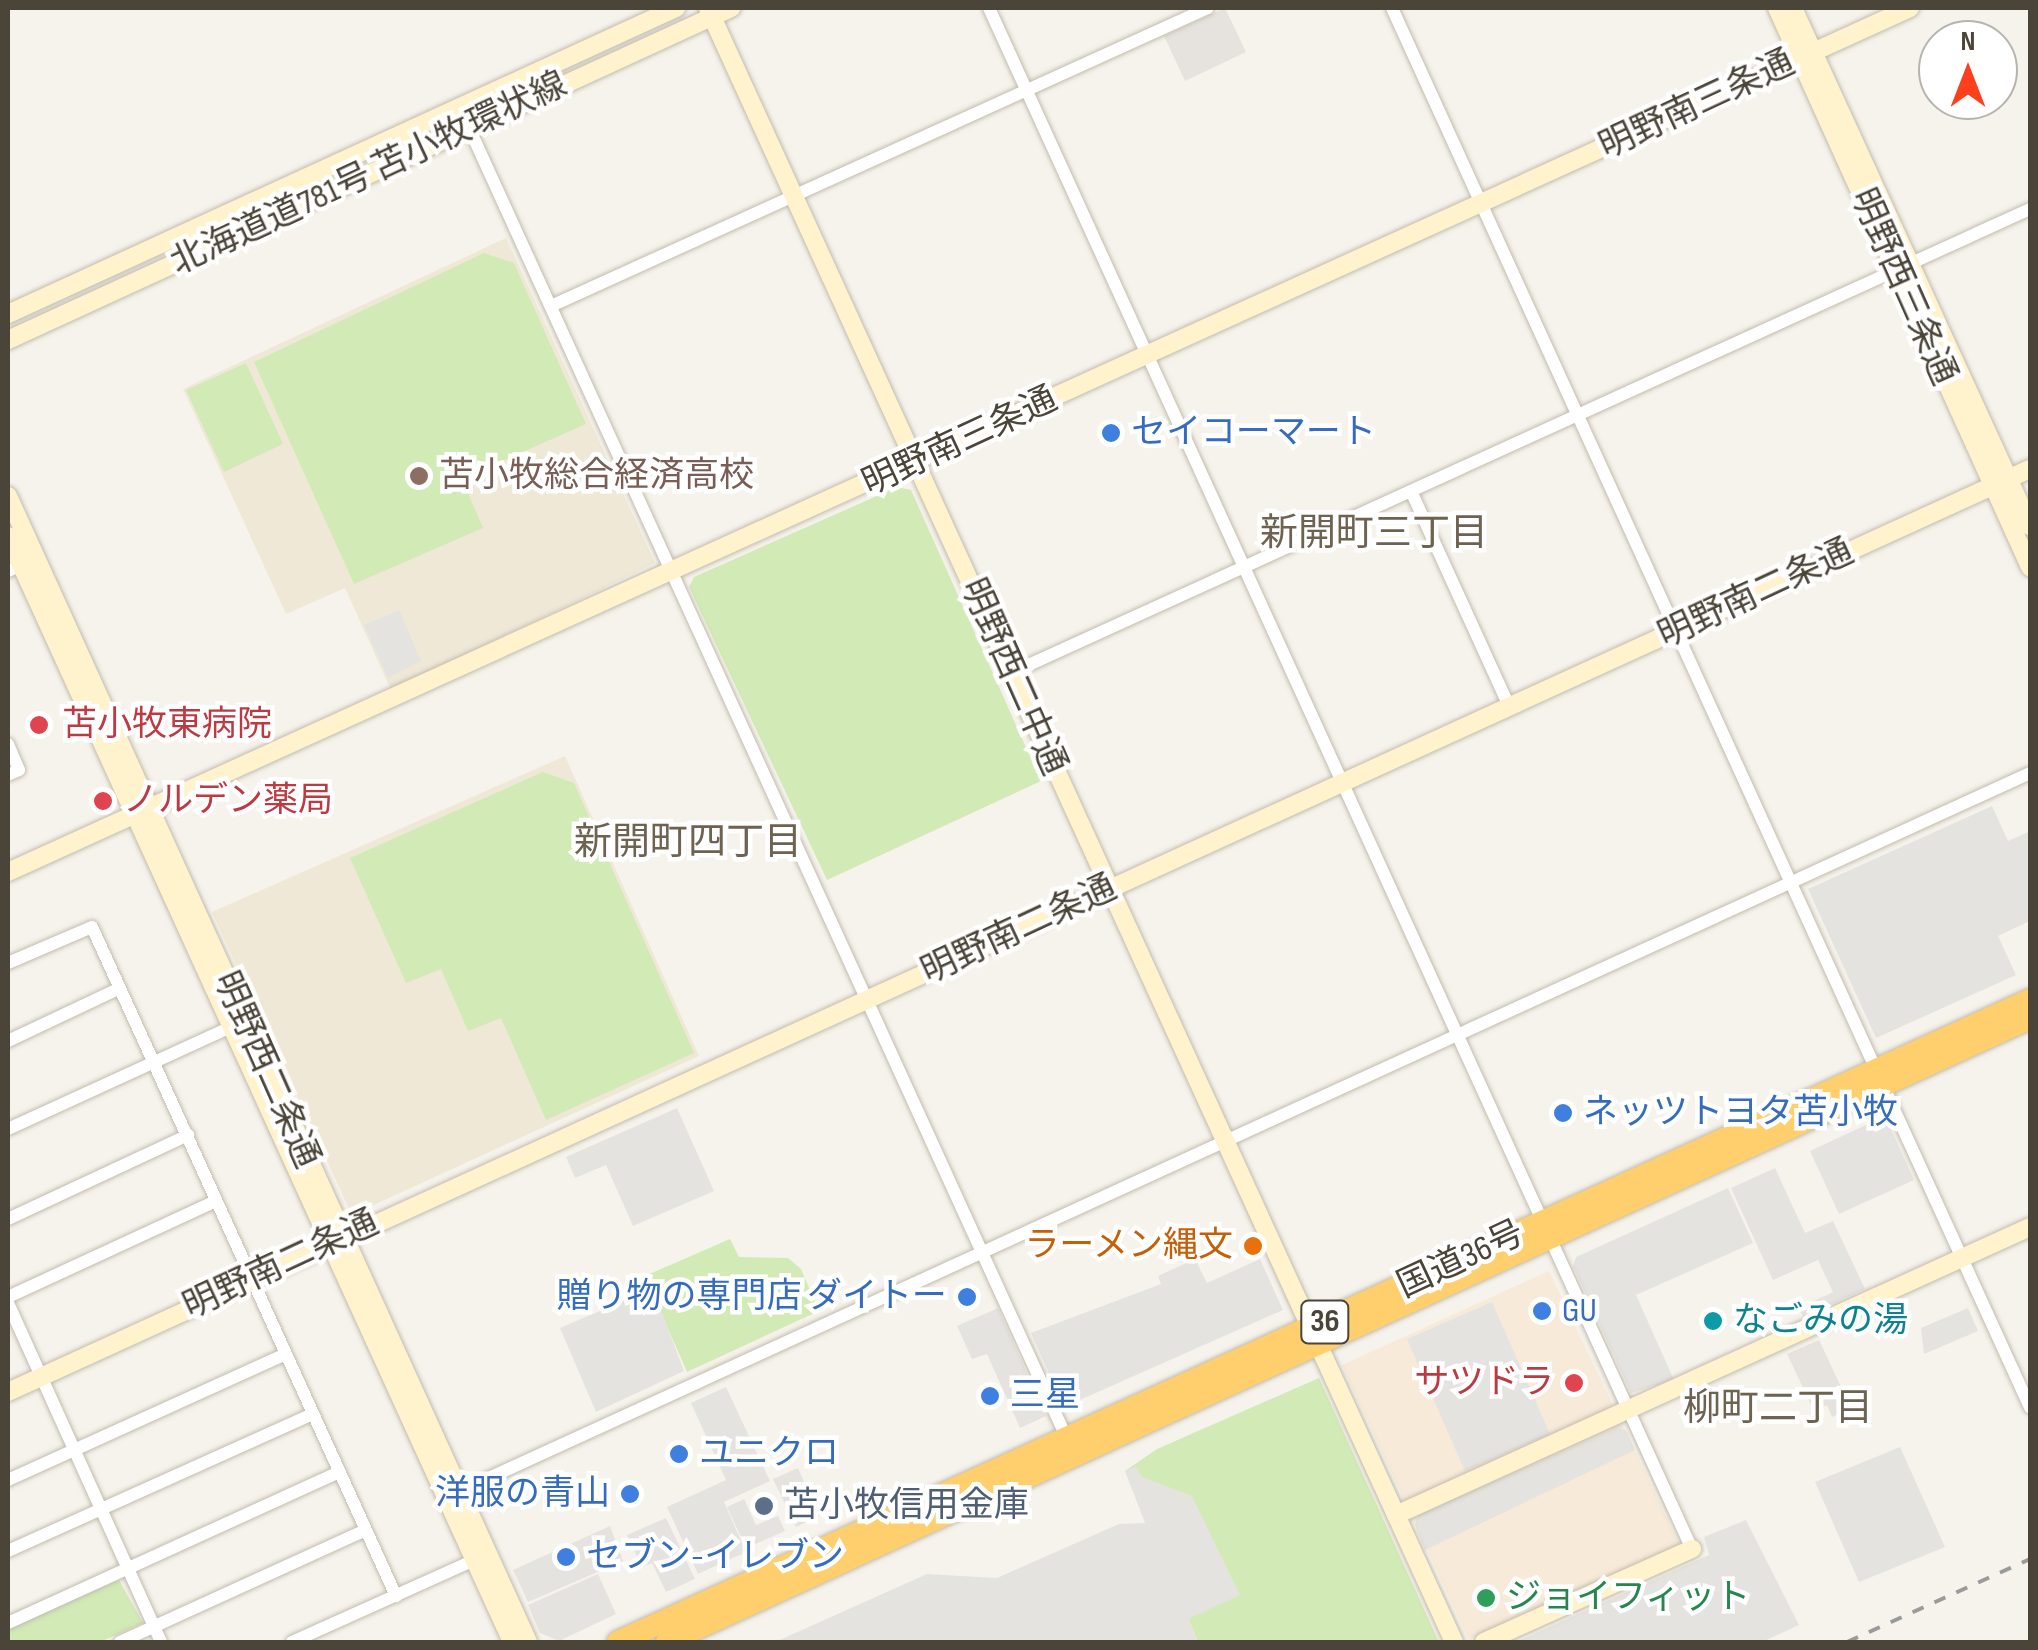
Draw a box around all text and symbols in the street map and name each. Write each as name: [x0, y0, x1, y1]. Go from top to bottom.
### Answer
north arrow: [1918, 20, 2018, 120]
text: N: [1961, 25, 1975, 58]
street label: 明野南三条通: [1593, 42, 1801, 168]
street label: 北海道道781号 苫小牧環状線: [164, 64, 574, 284]
street label: 明野西三条通: [1841, 183, 1965, 391]
street label: 明野南三条通: [856, 379, 1064, 505]
place label: セイコーマート: [1131, 412, 1376, 454]
marker: セイコーマート: [1100, 422, 1122, 444]
place label: 苫小牧総合経済高校: [439, 455, 754, 497]
marker: 苫小牧総合経済高校: [408, 465, 430, 487]
district label: 新開町三丁目: [1260, 511, 1488, 557]
street label: 明野南二条通: [1652, 531, 1860, 657]
street label: 明野西二中通: [951, 573, 1075, 781]
place label: 苫小牧東病院: [62, 704, 272, 746]
marker: 苫小牧東病院: [26, 712, 52, 738]
place label: ノルデン薬局: [123, 780, 333, 822]
marker: ノルデン薬局: [92, 790, 114, 812]
district label: 新開町四丁目: [574, 820, 802, 866]
street label: 明野南二条通: [915, 867, 1123, 993]
street label: 明野西二条通: [204, 966, 328, 1174]
place label: ネッツトヨタ苫小牧: [1583, 1092, 1898, 1134]
marker: ネッツトヨタ苫小牧: [1552, 1102, 1574, 1124]
street label: 明野南二条通: [177, 1202, 385, 1328]
street label: 国道36号: [1391, 1212, 1531, 1308]
place label: ラーメン縄文: [1023, 1225, 1233, 1267]
marker: ラーメン縄文: [1242, 1235, 1264, 1257]
place label: 贈り物の専門店 ダイトー: [556, 1276, 947, 1318]
marker: 贈り物の専門店 ダイトー: [956, 1286, 978, 1308]
place label: GU: [1562, 1290, 1597, 1332]
road number: 36: [1300, 1295, 1350, 1349]
marker: GU: [1531, 1300, 1553, 1322]
place label: なごみの湯: [1733, 1300, 1908, 1342]
marker: なごみの湯: [1702, 1310, 1724, 1332]
place label: サツドラ: [1414, 1362, 1554, 1404]
marker: サツドラ: [1563, 1372, 1585, 1394]
place label: 三星: [1010, 1375, 1080, 1417]
marker: 三星: [979, 1385, 1001, 1407]
district label: 柳町二丁目: [1683, 1386, 1873, 1432]
place label: ユニクロ: [699, 1433, 839, 1475]
marker: ユニクロ: [668, 1443, 690, 1465]
place label: 洋服の青山: [435, 1473, 610, 1515]
marker: 洋服の青山: [619, 1483, 641, 1505]
place label: 苫小牧信用金庫: [784, 1485, 1029, 1527]
marker: 苫小牧信用金庫: [753, 1495, 775, 1517]
place label: セブン-イレブン: [586, 1536, 844, 1578]
marker: セブン-イレブン: [555, 1546, 577, 1568]
place label: ジョイフィット: [1506, 1577, 1751, 1619]
marker: ジョイフィット: [1475, 1587, 1497, 1609]

